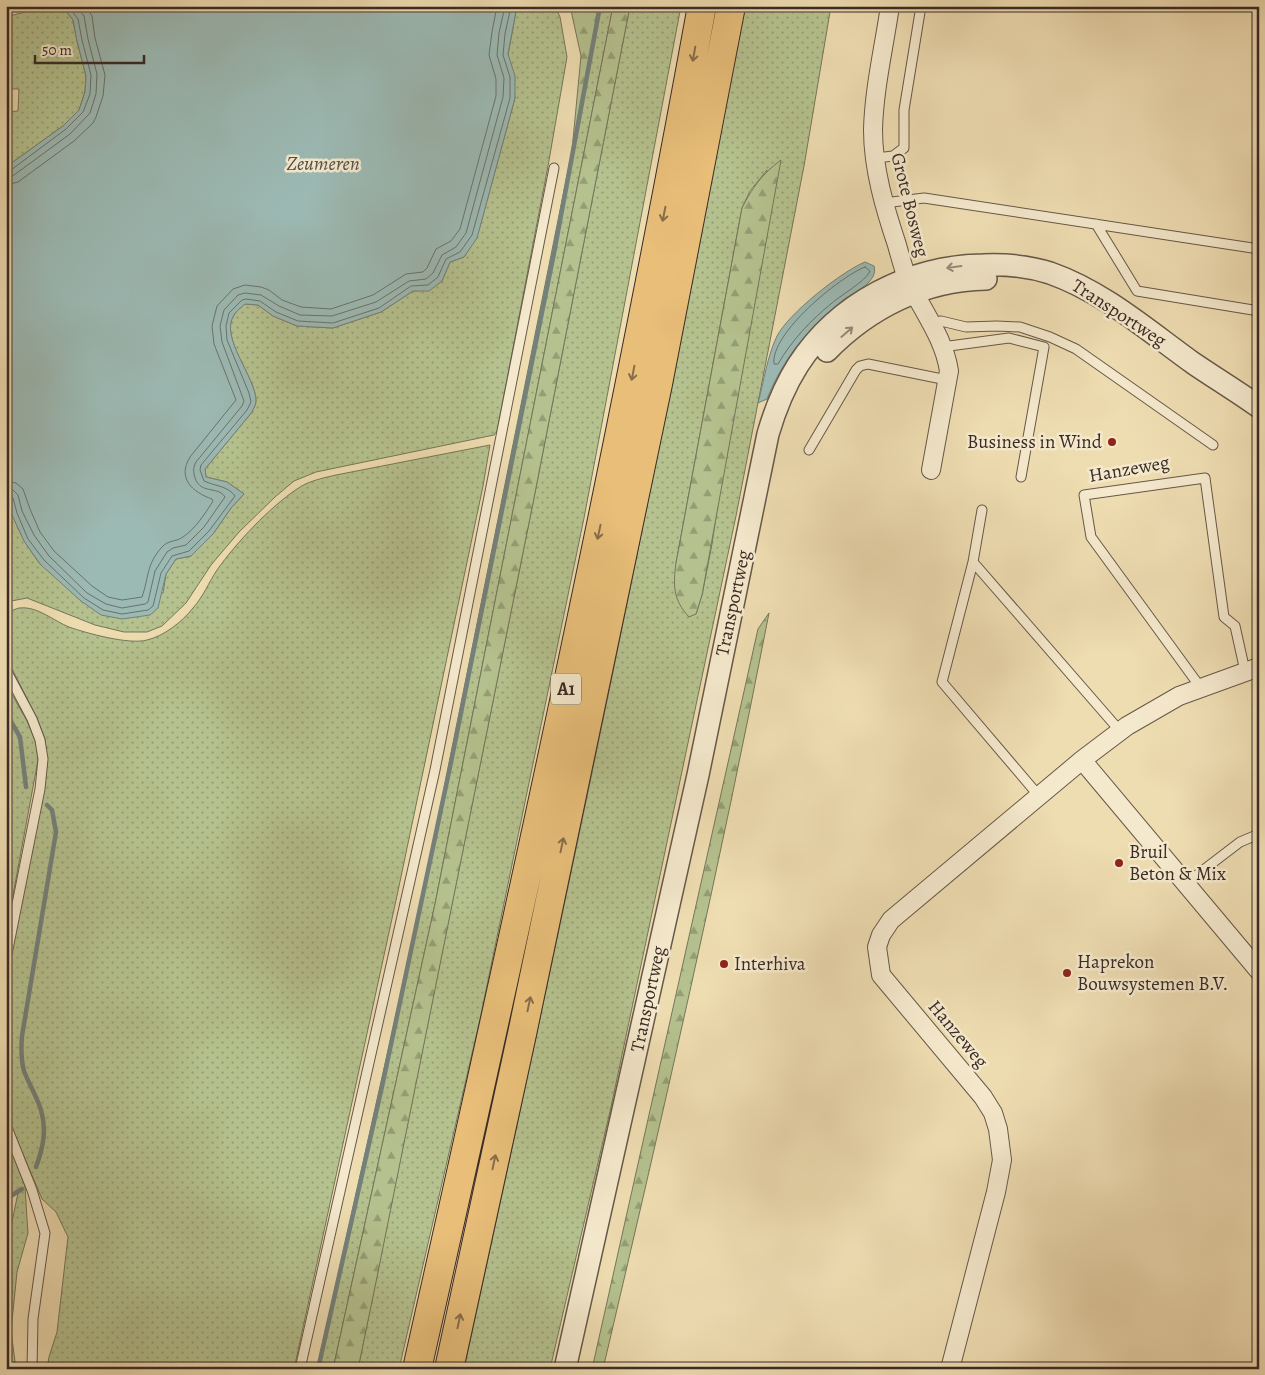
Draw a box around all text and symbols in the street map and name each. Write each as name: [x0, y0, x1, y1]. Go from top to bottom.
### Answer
scale bar: [35, 32, 144, 64]
text: 50 m: [42, 40, 72, 60]
one-way arrow: [688, 46, 698, 62]
water label: Zeumeren: [286, 150, 360, 177]
street label: Grote Bosweg: [884, 150, 936, 260]
one-way arrow: [658, 205, 668, 221]
one-way arrow: [946, 262, 962, 272]
street label: Transportweg: [1067, 273, 1172, 354]
one-way arrow: [841, 326, 854, 338]
one-way arrow: [627, 365, 637, 381]
place label: Business in Wind: [967, 429, 1103, 455]
marker: Business in Wind: [1106, 436, 1118, 448]
street label: Hanzeweg: [1087, 449, 1172, 489]
one-way arrow: [594, 524, 603, 540]
street label: Transportweg: [709, 547, 757, 658]
road number: A1: [551, 674, 581, 704]
one-way arrow: [558, 837, 567, 853]
place label: Bruil Beton & Mix: [1129, 839, 1226, 887]
marker: Bruil Beton & Mix: [1113, 857, 1125, 869]
street label: Transportweg: [624, 943, 672, 1054]
place label: Haprekon Bouwsystemen B.V.: [1077, 949, 1228, 997]
place label: Interhiva: [734, 951, 806, 977]
marker: Interhiva: [718, 958, 730, 970]
marker: Haprekon Bouwsystemen B.V.: [1061, 967, 1073, 979]
street label: Hanzeweg: [922, 994, 994, 1074]
one-way arrow: [525, 996, 534, 1012]
one-way arrow: [490, 1155, 499, 1171]
one-way arrow: [455, 1314, 464, 1330]

